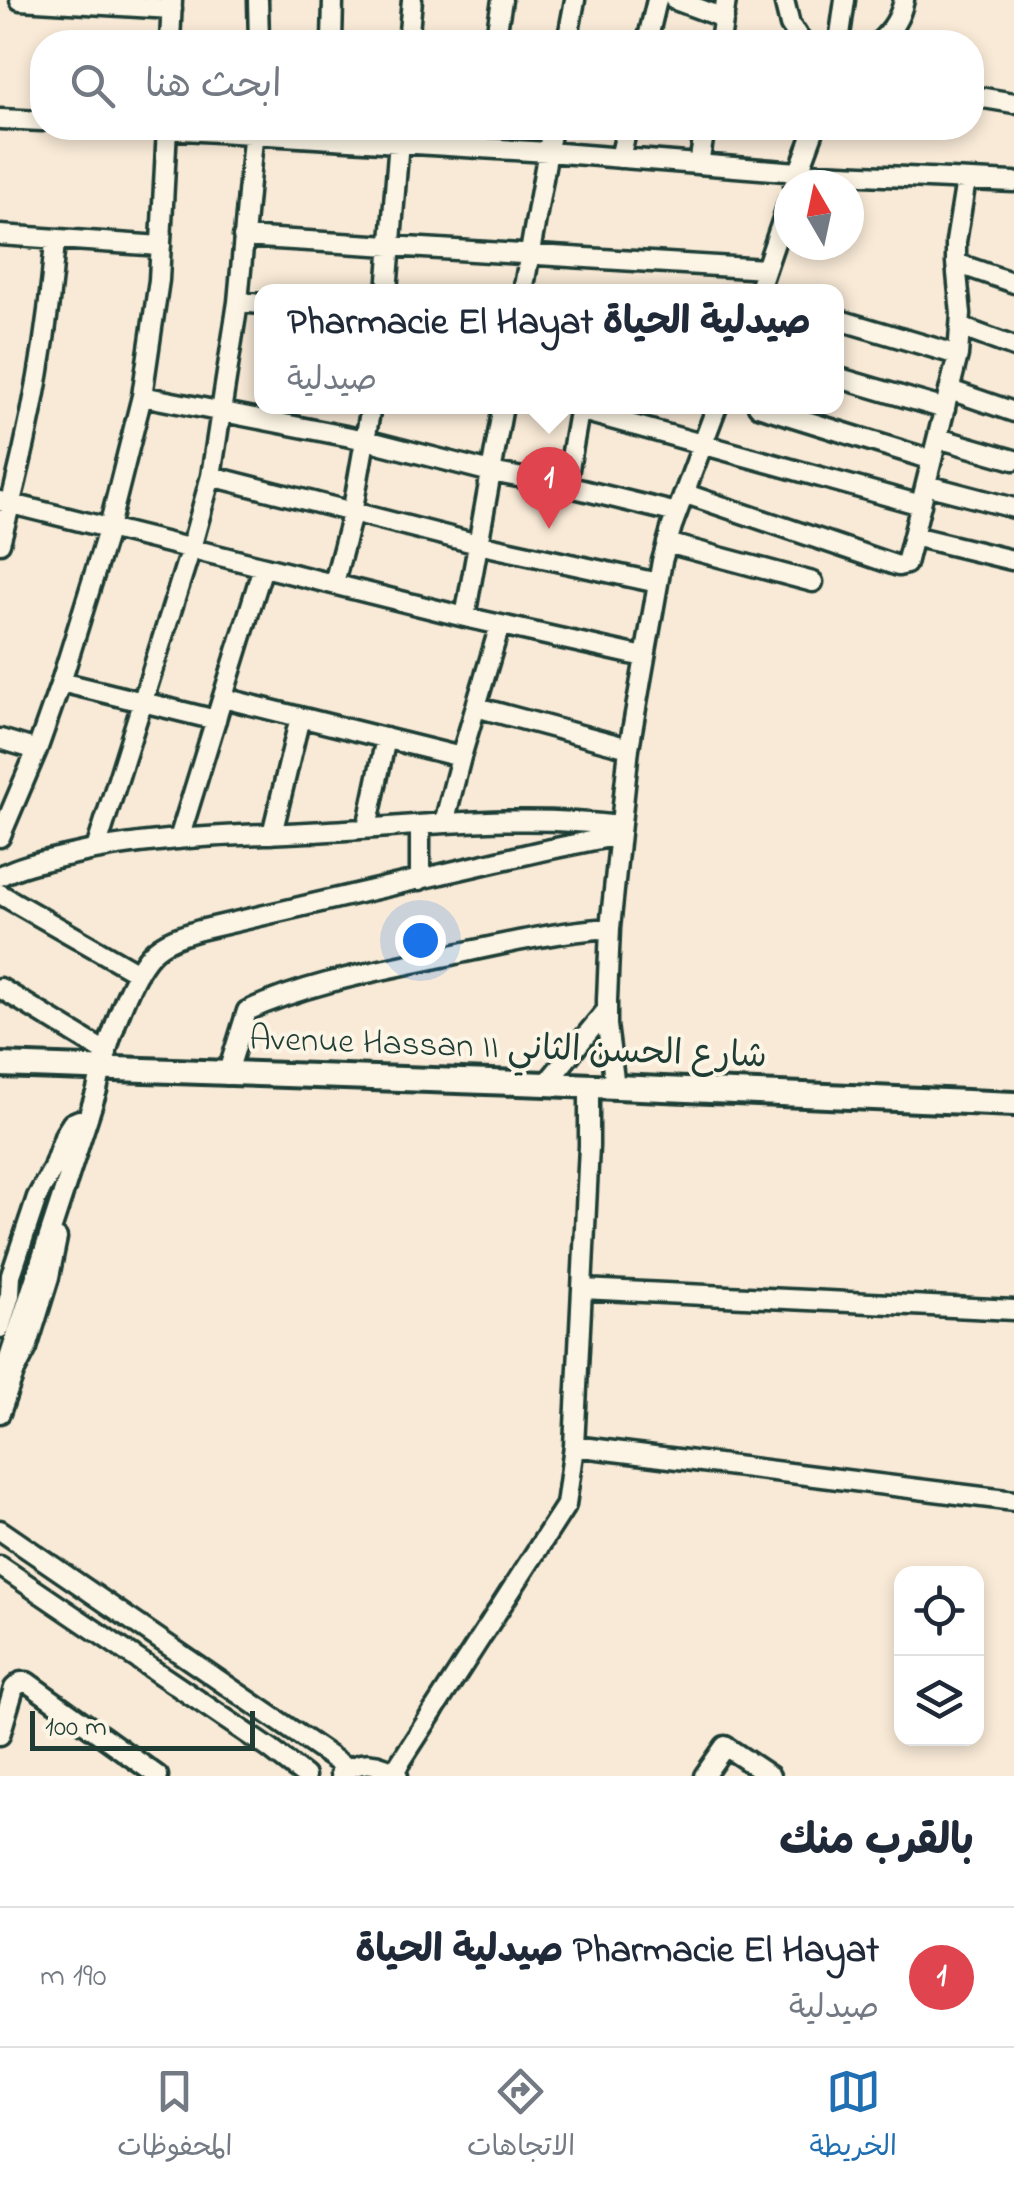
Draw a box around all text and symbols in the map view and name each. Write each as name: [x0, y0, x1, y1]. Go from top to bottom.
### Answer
search box: [30, 30, 984, 140]
icon: search: [65, 58, 120, 113]
text: ابحث هنا: [145, 59, 282, 115]
north arrow: [774, 170, 864, 260]
popup: [254, 284, 844, 414]
text: Pharmacie El Hayat صيدلية الحياة: [287, 296, 811, 352]
text: صيدلية: [287, 358, 377, 405]
pin: 1: [516, 446, 582, 529]
your location: [395, 915, 446, 966]
street label: Avenue Hassan II شارع الحسن الثاني: [248, 1014, 768, 1086]
map controls: [894, 1566, 984, 1746]
button: locate: [894, 1566, 984, 1656]
button: layers: [894, 1656, 984, 1746]
scale bar: [30, 1706, 255, 1750]
text: 100 m: [45, 1708, 107, 1749]
text: بالقرب منك: [779, 1812, 974, 1873]
text: Pharmacie El Hayat صيدلية الحياة: [355, 1924, 879, 1980]
text: 190 m: [40, 1954, 107, 2001]
text: 1: [936, 1954, 947, 2001]
text: صيدلية: [789, 1986, 879, 2033]
tab: المحفوظات: [117, 2064, 233, 2170]
tab: الاتجاهات: [467, 2064, 575, 2170]
tab: الخريطة: [809, 2064, 897, 2170]

